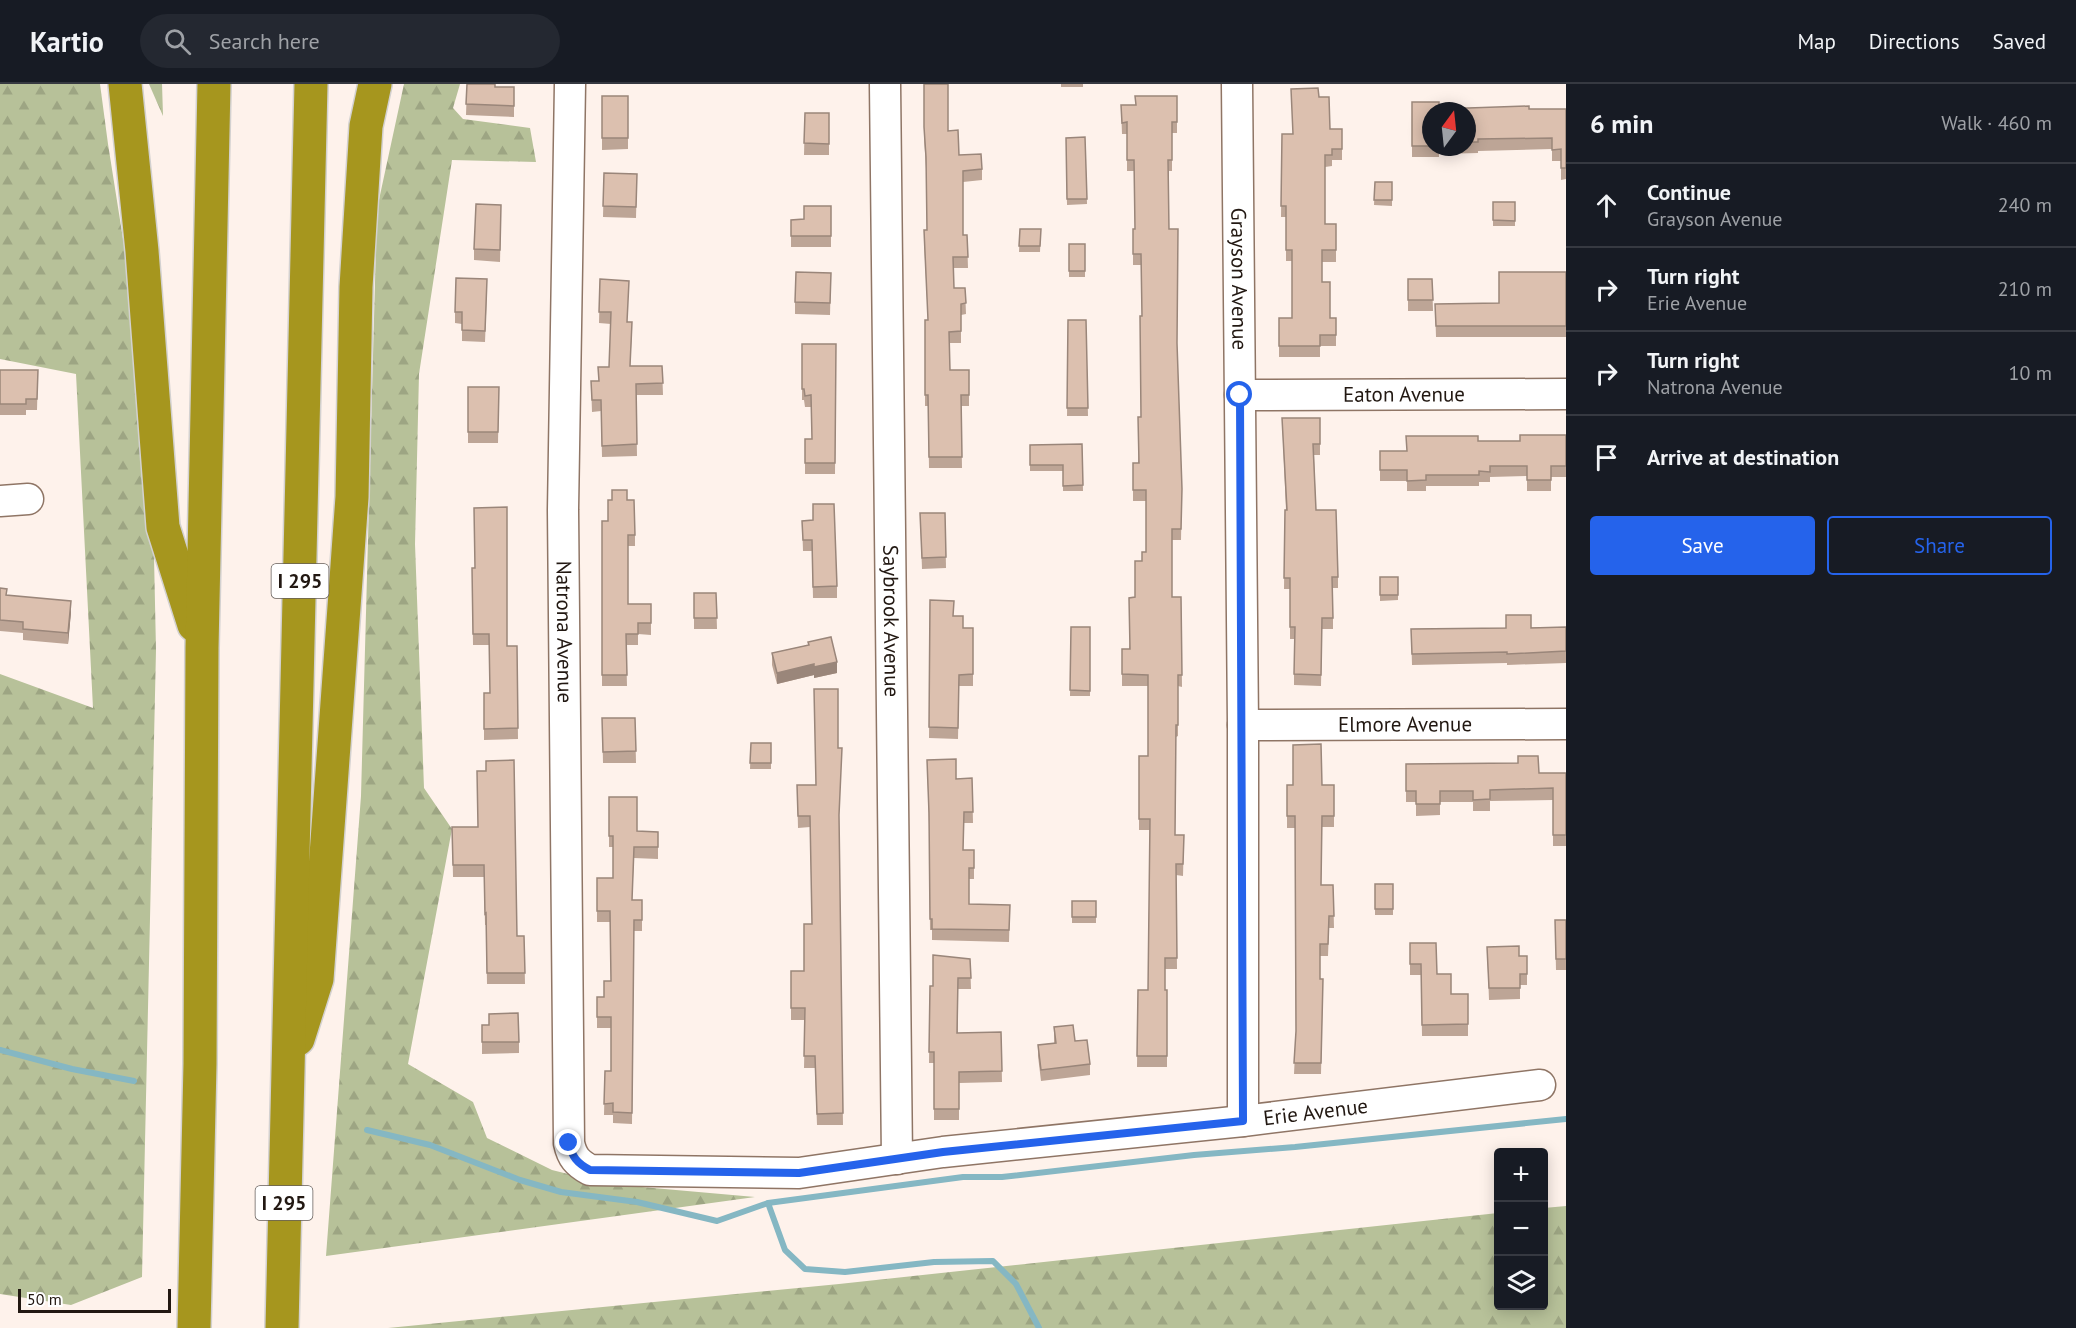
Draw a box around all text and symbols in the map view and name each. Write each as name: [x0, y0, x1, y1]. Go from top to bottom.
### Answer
search box: [140, 14, 560, 68]
text: Kartio: [30, 23, 104, 60]
icon: search: [161, 25, 194, 58]
text: Search here: [209, 27, 320, 55]
text: Map: [1797, 28, 1836, 55]
text: Directions: [1869, 28, 1960, 55]
text: Saved: [1993, 28, 2046, 55]
north arrow: [1422, 102, 1476, 156]
text: 6 min: [1590, 107, 1653, 140]
text: Walk · 460 m: [1941, 110, 2052, 136]
text: Continue: [1647, 178, 1731, 206]
icon: ahead: [1590, 189, 1623, 222]
text: 240 m: [1998, 192, 2052, 218]
text: Grayson Avenue: [1647, 206, 1783, 232]
street label: Grayson Avenue: [1225, 208, 1253, 350]
text: Turn right: [1647, 262, 1739, 290]
icon: right: [1590, 273, 1623, 306]
text: 210 m: [1998, 276, 2052, 302]
text: Erie Avenue: [1647, 290, 1747, 316]
text: Turn right: [1647, 346, 1739, 374]
icon: right: [1590, 357, 1623, 390]
text: 10 m: [2009, 360, 2052, 386]
text: Natrona Avenue: [1647, 374, 1783, 400]
street label: Eaton Avenue: [1343, 380, 1465, 408]
route start: [1226, 381, 1252, 407]
icon: arrive: [1590, 441, 1623, 474]
text: Arrive at destination: [1647, 443, 1839, 471]
button: Save: [1590, 516, 1815, 575]
button: Share: [1827, 516, 2052, 575]
street label: Saybrook Avenue: [877, 545, 906, 697]
street label: Natrona Avenue: [550, 561, 579, 703]
road number: I 295: [272, 564, 328, 598]
street label: Elmore Avenue: [1338, 710, 1472, 738]
street label: Erie Avenue: [1262, 1092, 1369, 1131]
route end: [555, 1129, 581, 1155]
map controls: [1494, 1148, 1548, 1310]
button: +: [1494, 1148, 1548, 1202]
road number: I 295: [256, 1186, 312, 1220]
button: −: [1494, 1202, 1548, 1256]
button: layers: [1494, 1256, 1548, 1310]
scale bar: [18, 1286, 171, 1314]
text: 50 m: [27, 1289, 62, 1309]

